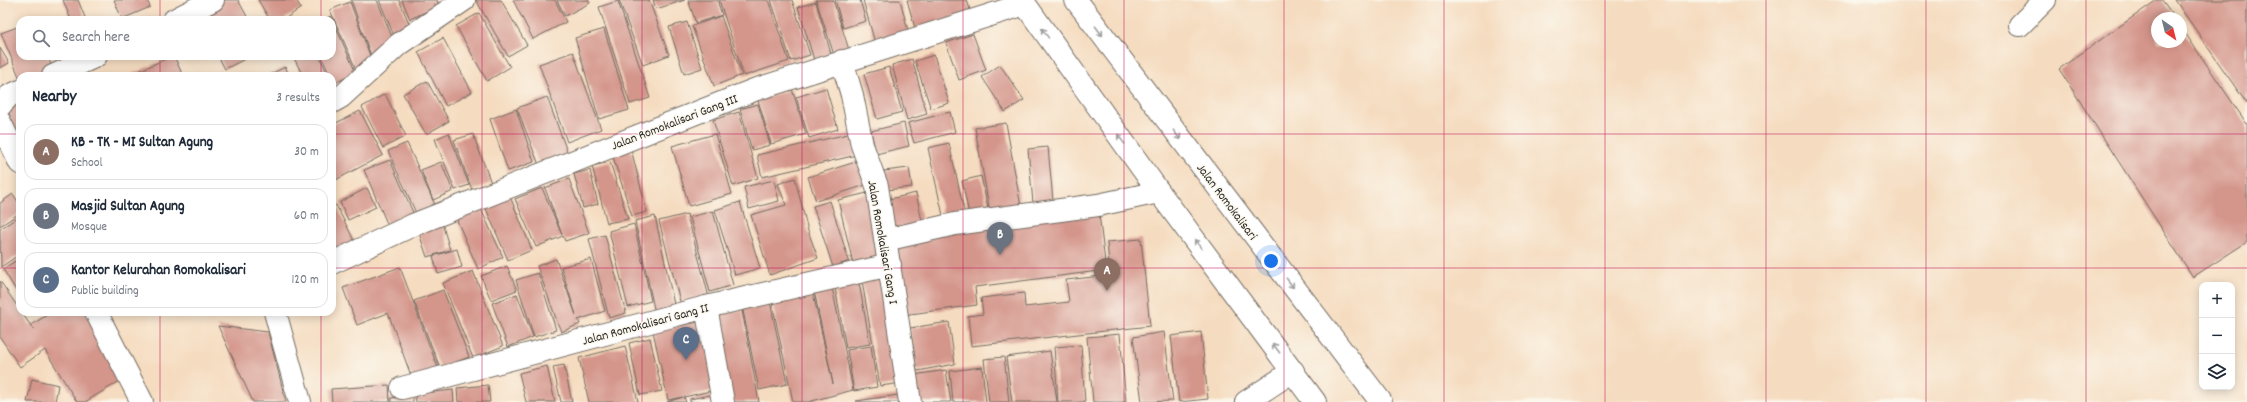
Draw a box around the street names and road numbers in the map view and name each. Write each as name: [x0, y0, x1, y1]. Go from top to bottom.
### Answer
street label: Jalan Romokalisari Gang III: [609, 90, 741, 156]
street label: Jalan Romokalisari: [1191, 160, 1261, 245]
street label: Jalan Romokalisari Gang I: [861, 179, 902, 306]
street label: Jalan Romokalisari Gang II: [580, 299, 711, 351]

